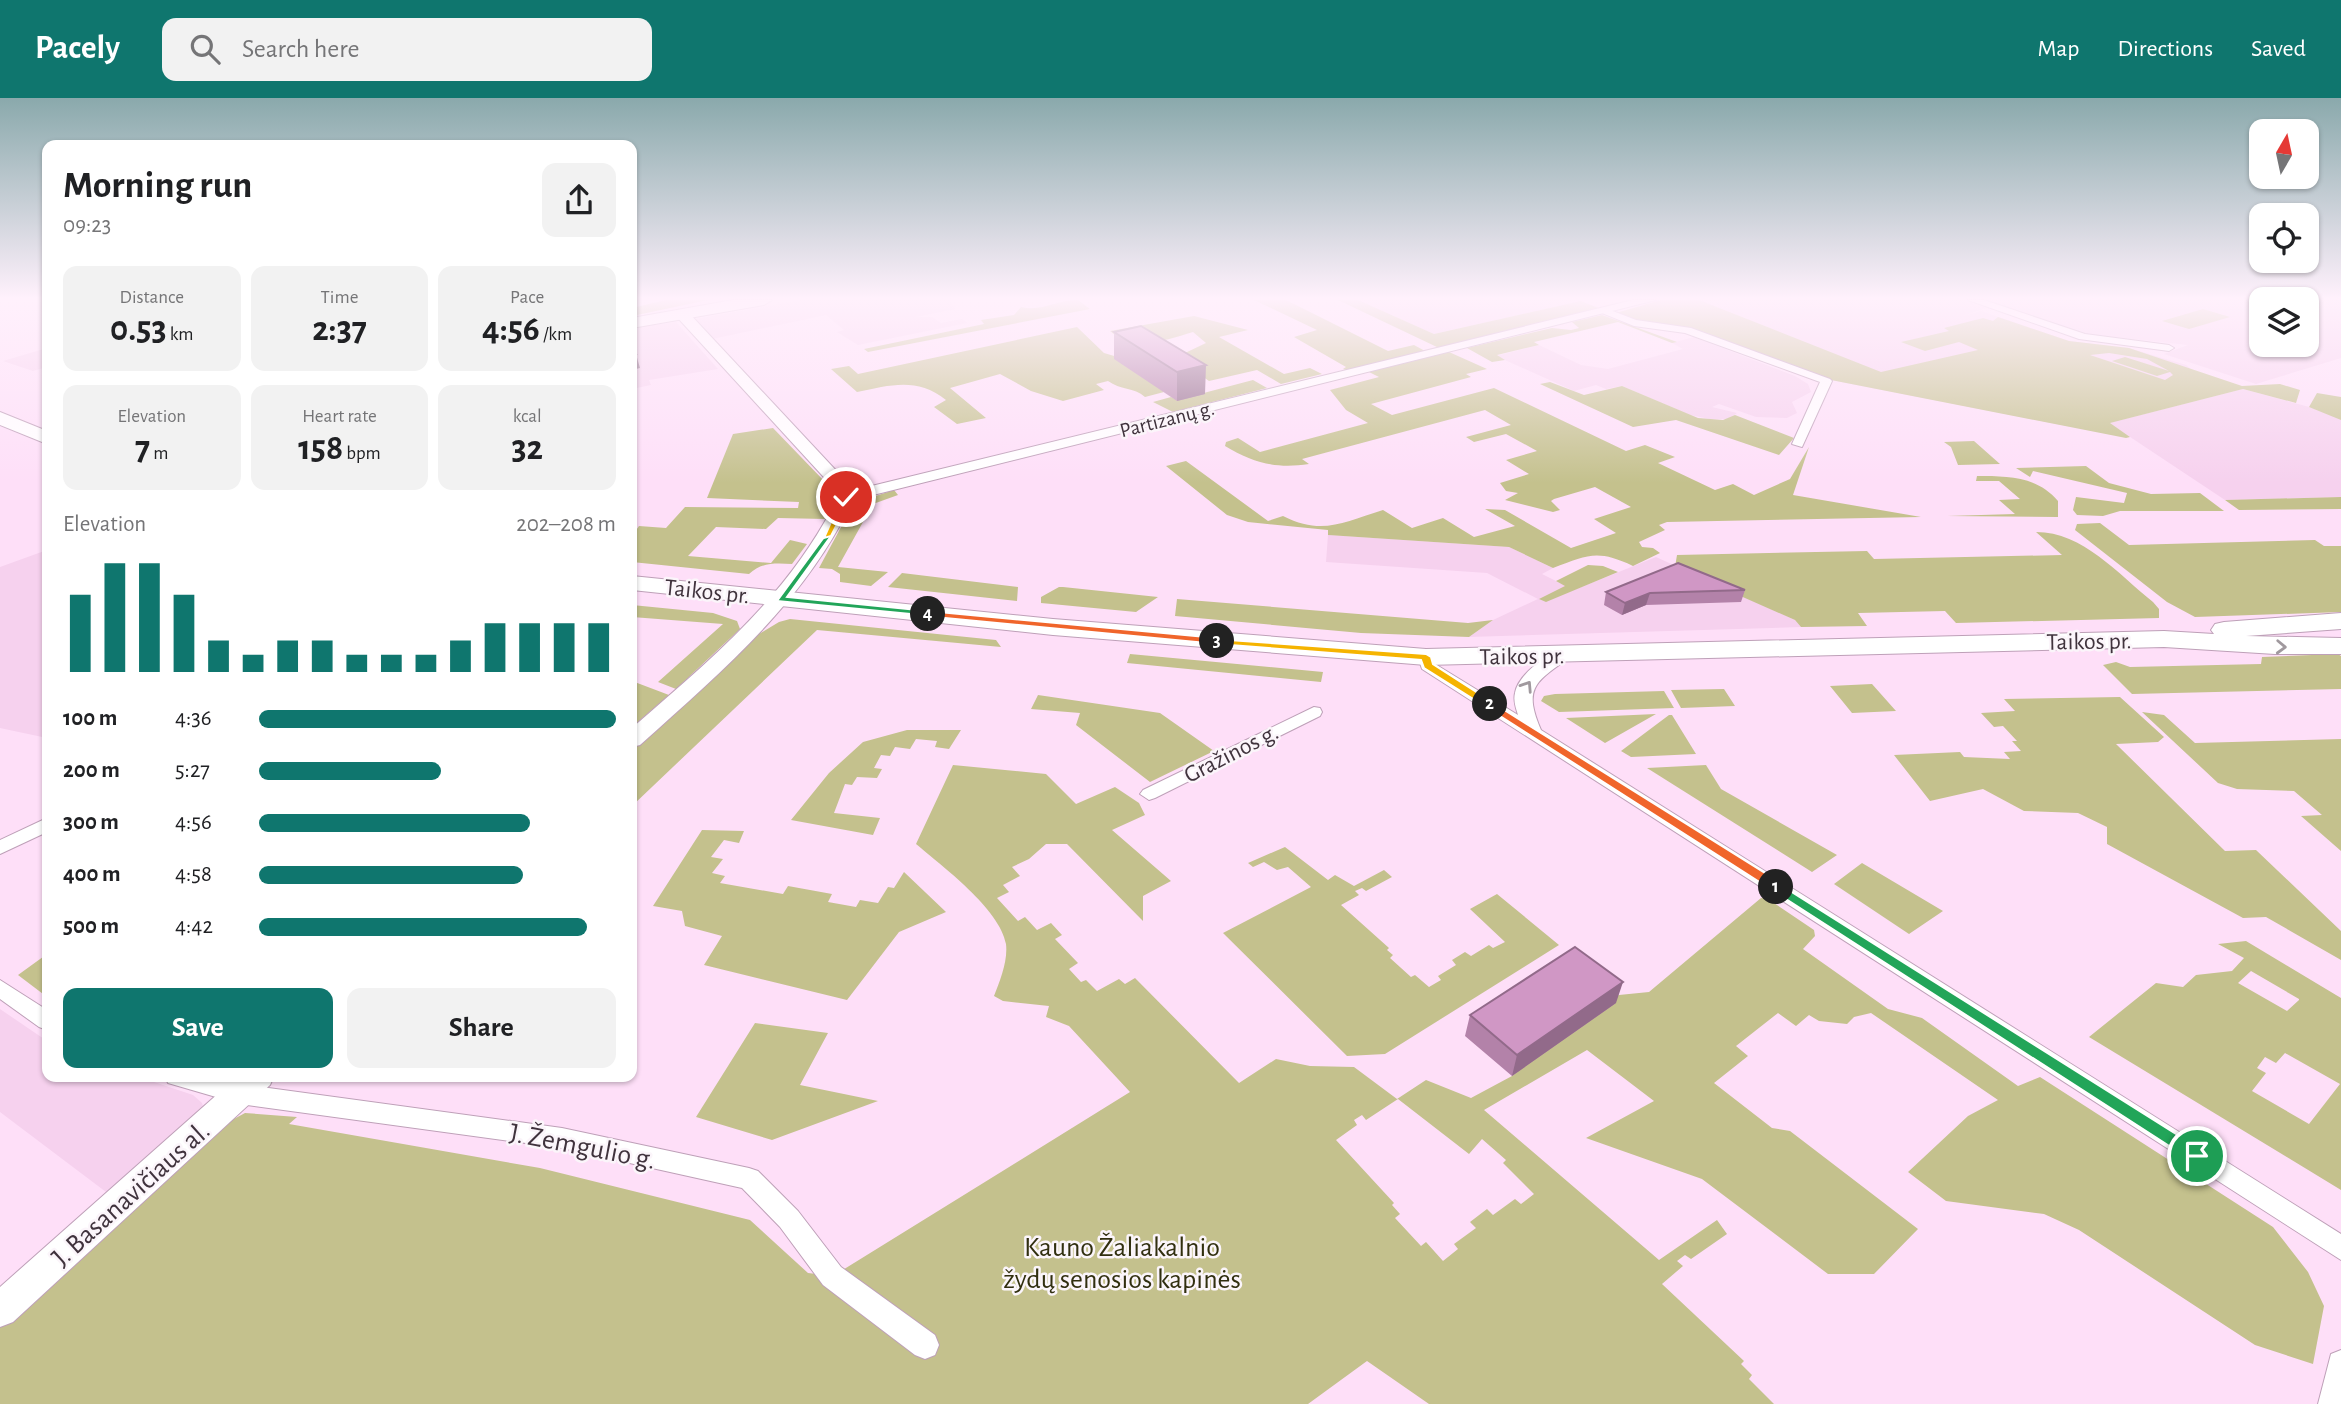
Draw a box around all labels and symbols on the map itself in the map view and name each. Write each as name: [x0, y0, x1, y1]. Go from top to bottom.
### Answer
north arrow: [2249, 119, 2319, 189]
street label: Partizanų g.: [1118, 398, 1217, 441]
pin: [816, 467, 876, 527]
street label: Taikos pr.: [663, 576, 751, 608]
pin: 4: [911, 596, 946, 632]
pin: 3: [1200, 624, 1234, 658]
street label: Taikos pr.: [2046, 629, 2132, 655]
one-way arrow: [2276, 639, 2287, 654]
street label: Taikos pr.: [1479, 644, 1565, 670]
one-way arrow: [1519, 681, 1532, 694]
pin: 2: [1472, 686, 1508, 722]
street label: Gražinos g.: [1180, 720, 1283, 788]
pin: 1: [1758, 870, 1794, 904]
street label: J. Basanavičiaus al.: [47, 1117, 216, 1272]
street label: J. Žemgulio g.: [507, 1117, 658, 1175]
pin: [2167, 1126, 2227, 1186]
park label: Kauno Žaliakalnio žydų senosios kapinės: [1003, 1232, 1241, 1294]

